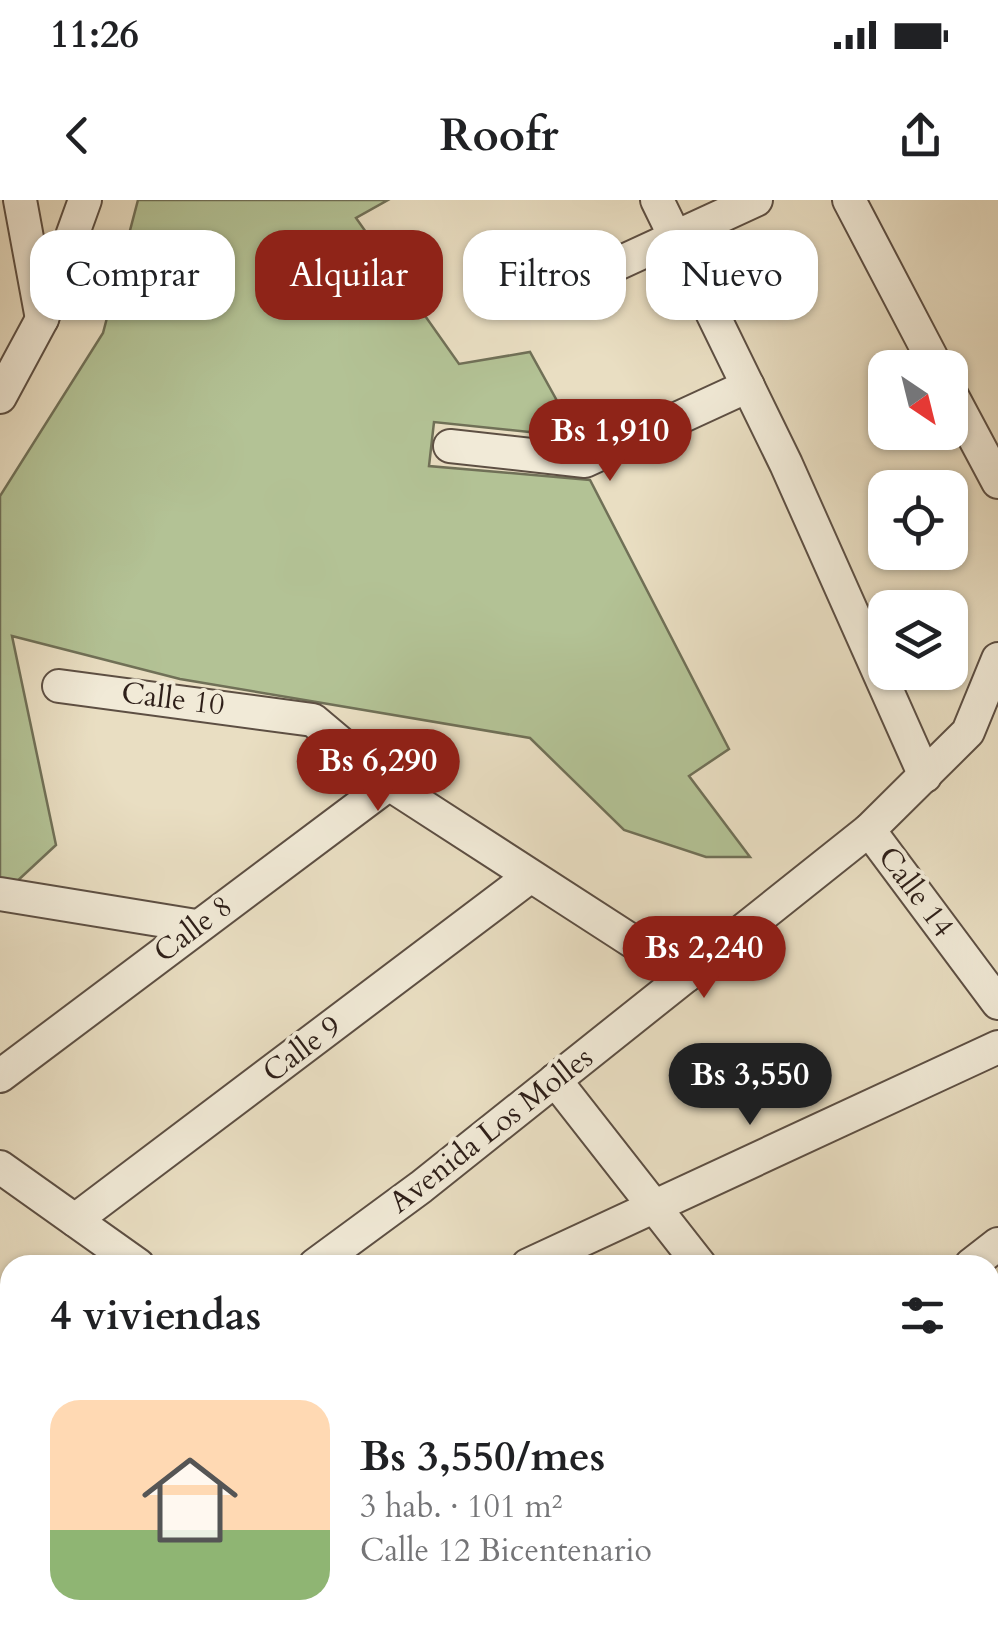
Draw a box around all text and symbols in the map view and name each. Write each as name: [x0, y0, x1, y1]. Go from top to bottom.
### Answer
text: 11:26: [50, 9, 139, 61]
text: Roofr: [439, 105, 559, 166]
icon: back: [50, 108, 105, 163]
icon: share: [893, 108, 948, 163]
chip: Comprar: [30, 230, 235, 320]
chip: Alquilar: [255, 230, 443, 320]
chip: Filtros: [463, 230, 626, 320]
chip: Nuevo: [646, 230, 818, 320]
north arrow: [868, 350, 968, 450]
map controls: [868, 350, 968, 690]
pin: Bs 1,910: [507, 399, 713, 484]
text: Bs 1,910: [551, 409, 669, 453]
button: locate: [868, 470, 968, 570]
button: layers: [868, 590, 968, 690]
street label: Calle 10: [119, 672, 227, 726]
pin: Bs 6,290: [275, 729, 481, 814]
text: Bs 6,290: [319, 739, 437, 783]
street label: Calle 14: [868, 838, 964, 946]
street label: Calle 8: [145, 886, 241, 972]
pin: Bs 2,240: [601, 916, 807, 1001]
text: Bs 2,240: [645, 926, 763, 970]
street label: Calle 9: [254, 1006, 350, 1092]
street label: Avenida Los Molles: [380, 1037, 602, 1223]
pin: Bs 3,550: [647, 1043, 853, 1128]
text: Bs 3,550: [691, 1053, 809, 1097]
text: 4 viviendas: [50, 1287, 261, 1344]
icon: filters: [895, 1288, 950, 1343]
text: Bs 3,550/mes: [360, 1428, 605, 1485]
icon: home: [130, 1440, 250, 1560]
text: 3 hab. · 101 m²: [360, 1485, 563, 1529]
text: Calle 12 Bicentenario: [360, 1529, 652, 1573]

